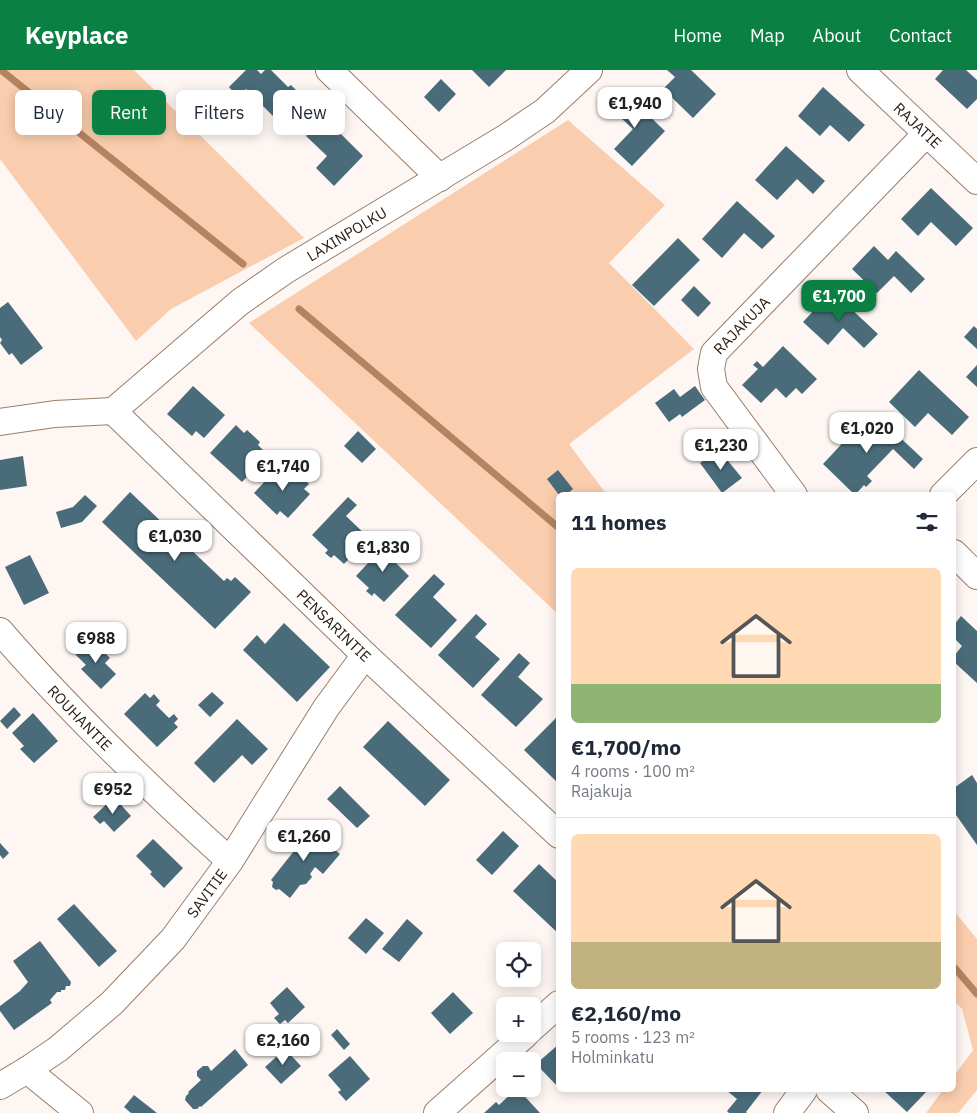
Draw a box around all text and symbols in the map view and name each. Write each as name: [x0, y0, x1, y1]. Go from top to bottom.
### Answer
text: Keyplace: [25, 19, 129, 51]
text: Home: [674, 24, 722, 47]
text: Map: [750, 24, 785, 47]
text: About: [813, 24, 861, 47]
text: Contact: [889, 24, 952, 47]
pin: €1,940: [594, 87, 676, 129]
chip: Buy: [15, 90, 82, 135]
chip: Rent: [92, 90, 166, 135]
chip: Filters: [176, 90, 263, 135]
chip: New: [273, 90, 345, 135]
text: €1,940: [608, 93, 662, 113]
street label: RAJATIE: [890, 98, 946, 152]
street label: LAXINPOLKU: [303, 202, 390, 265]
pin: €1,700: [798, 280, 880, 322]
text: €1,700: [812, 286, 866, 306]
street label: RAJAKUJA: [709, 292, 774, 358]
pin: €1,020: [826, 412, 908, 454]
text: €1,020: [840, 418, 894, 438]
pin: €1,230: [680, 428, 762, 471]
text: €1,230: [694, 435, 748, 455]
pin: €1,740: [242, 450, 324, 492]
text: €1,740: [256, 456, 310, 476]
text: 11 homes: [571, 508, 667, 536]
icon: filters: [913, 508, 941, 536]
pin: €1,030: [134, 520, 216, 562]
text: €1,030: [148, 526, 202, 546]
pin: €1,830: [342, 530, 424, 573]
text: €1,830: [356, 537, 410, 557]
street label: PENSARINTIE: [293, 585, 375, 666]
icon: home: [711, 601, 801, 691]
pin: €988: [66, 622, 126, 664]
text: €988: [77, 628, 115, 648]
street label: ROUHANTIE: [44, 681, 116, 754]
text: €1,700/mo: [571, 733, 681, 761]
text: 4 rooms · 100 m²: [571, 761, 695, 781]
pin: €952: [83, 772, 143, 815]
text: €952: [94, 779, 132, 799]
text: Rajakuja: [571, 781, 632, 801]
pin: €1,260: [263, 820, 345, 862]
text: €1,260: [277, 826, 331, 846]
street label: SAVITIE: [182, 865, 231, 921]
icon: home: [711, 866, 801, 956]
map controls: [496, 942, 541, 1097]
button: locate: [496, 942, 541, 987]
button: +: [496, 997, 541, 1042]
text: €2,160/mo: [571, 999, 681, 1027]
pin: €2,160: [242, 1024, 324, 1066]
text: 5 rooms · 123 m²: [571, 1027, 695, 1047]
text: €2,160: [256, 1030, 310, 1050]
text: Holminkatu: [571, 1047, 654, 1067]
button: −: [496, 1052, 541, 1097]

